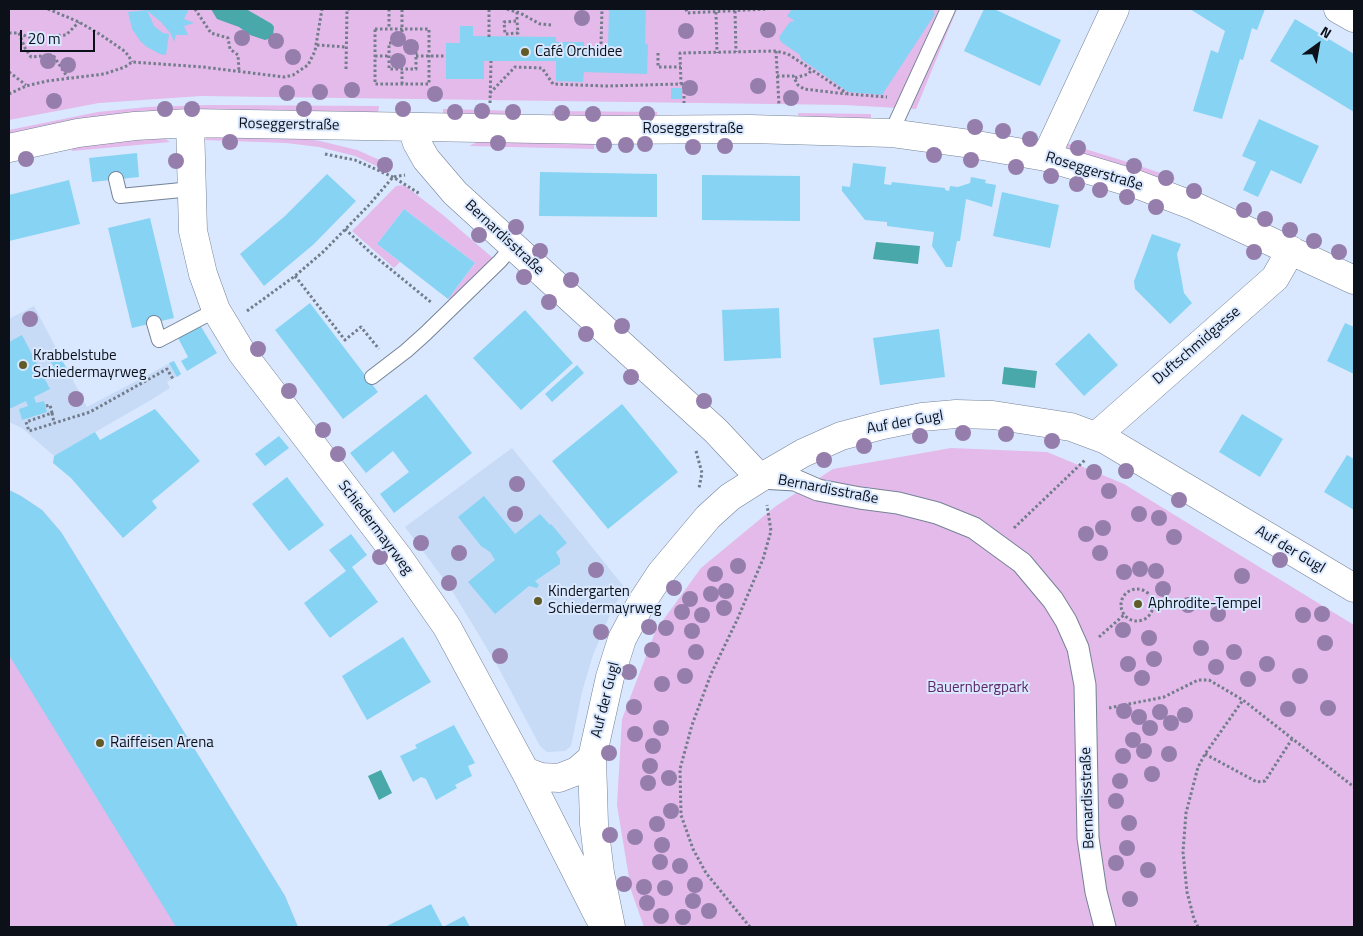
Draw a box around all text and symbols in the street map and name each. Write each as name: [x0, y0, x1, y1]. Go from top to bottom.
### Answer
scale bar: [22, 20, 98, 52]
north arrow: [1293, 20, 1343, 70]
text: N: [1317, 20, 1336, 43]
text: 20 m: [28, 27, 61, 50]
place label: Café Orchidee: [535, 43, 622, 61]
marker: Café Orchidee: [519, 46, 531, 58]
street label: Roseggerstraße: [238, 115, 340, 135]
street label: Roseggerstraße: [643, 120, 743, 138]
street label: Roseggerstraße: [1043, 149, 1145, 195]
street label: Bernardisstraße: [461, 197, 547, 279]
street label: Duftschmidgasse: [1150, 303, 1244, 389]
place label: Krabbelstube Schiedermayrweg: [33, 347, 146, 382]
marker: Krabbelstube Schiedermayrweg: [17, 359, 29, 371]
street label: Auf der Gugl: [865, 407, 945, 439]
street label: Bernardisstraße: [776, 471, 880, 509]
street label: Schiedermayrweg: [334, 477, 416, 579]
street label: Auf der Gugl: [1252, 522, 1328, 578]
place label: Kindergarten Schiedermayrweg: [548, 583, 661, 618]
marker: Kindergarten Schiedermayrweg: [532, 595, 544, 607]
place label: Aphrodite-Tempel: [1148, 595, 1261, 613]
marker: Aphrodite-Tempel: [1132, 598, 1144, 610]
street label: Auf der Gugl: [588, 660, 624, 740]
park label: Bauernbergpark: [927, 679, 1029, 697]
place label: Raiffeisen Arena: [110, 734, 214, 752]
marker: Raiffeisen Arena: [94, 737, 106, 749]
street label: Bernardisstraße: [1077, 747, 1099, 849]

